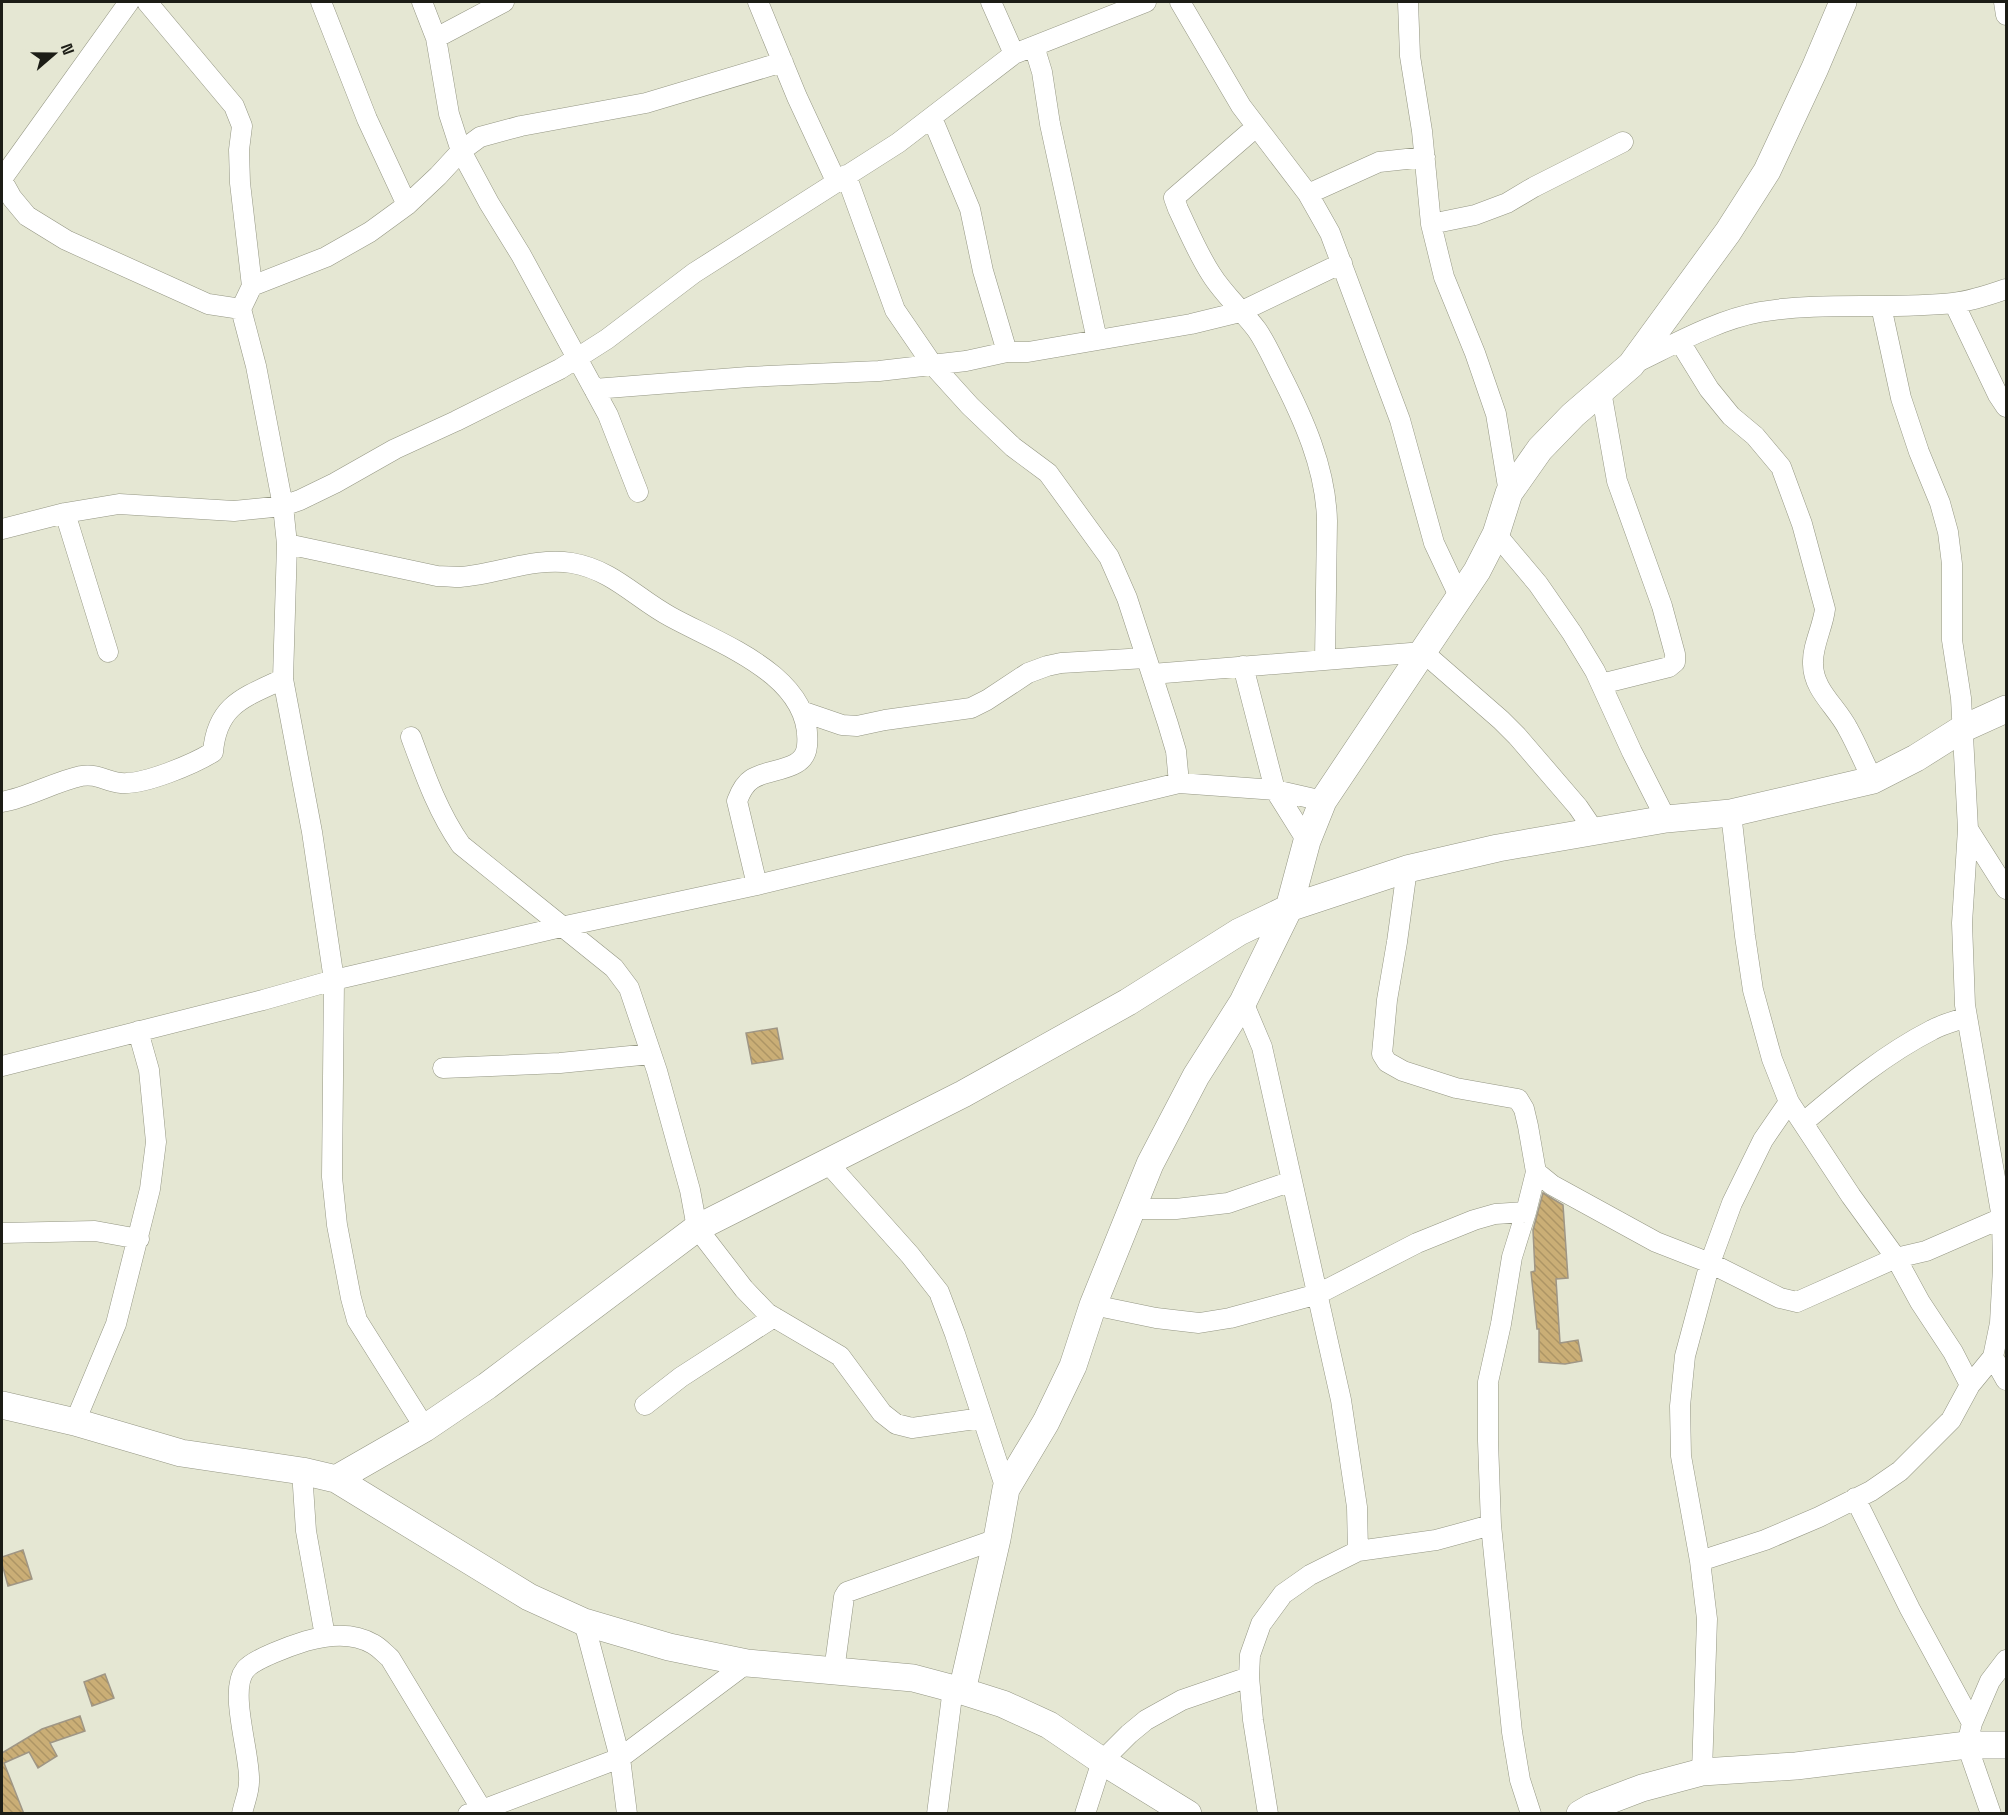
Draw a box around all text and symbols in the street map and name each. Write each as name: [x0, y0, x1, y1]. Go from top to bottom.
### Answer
north arrow: [24, 24, 84, 84]
text: N: [56, 40, 79, 58]

